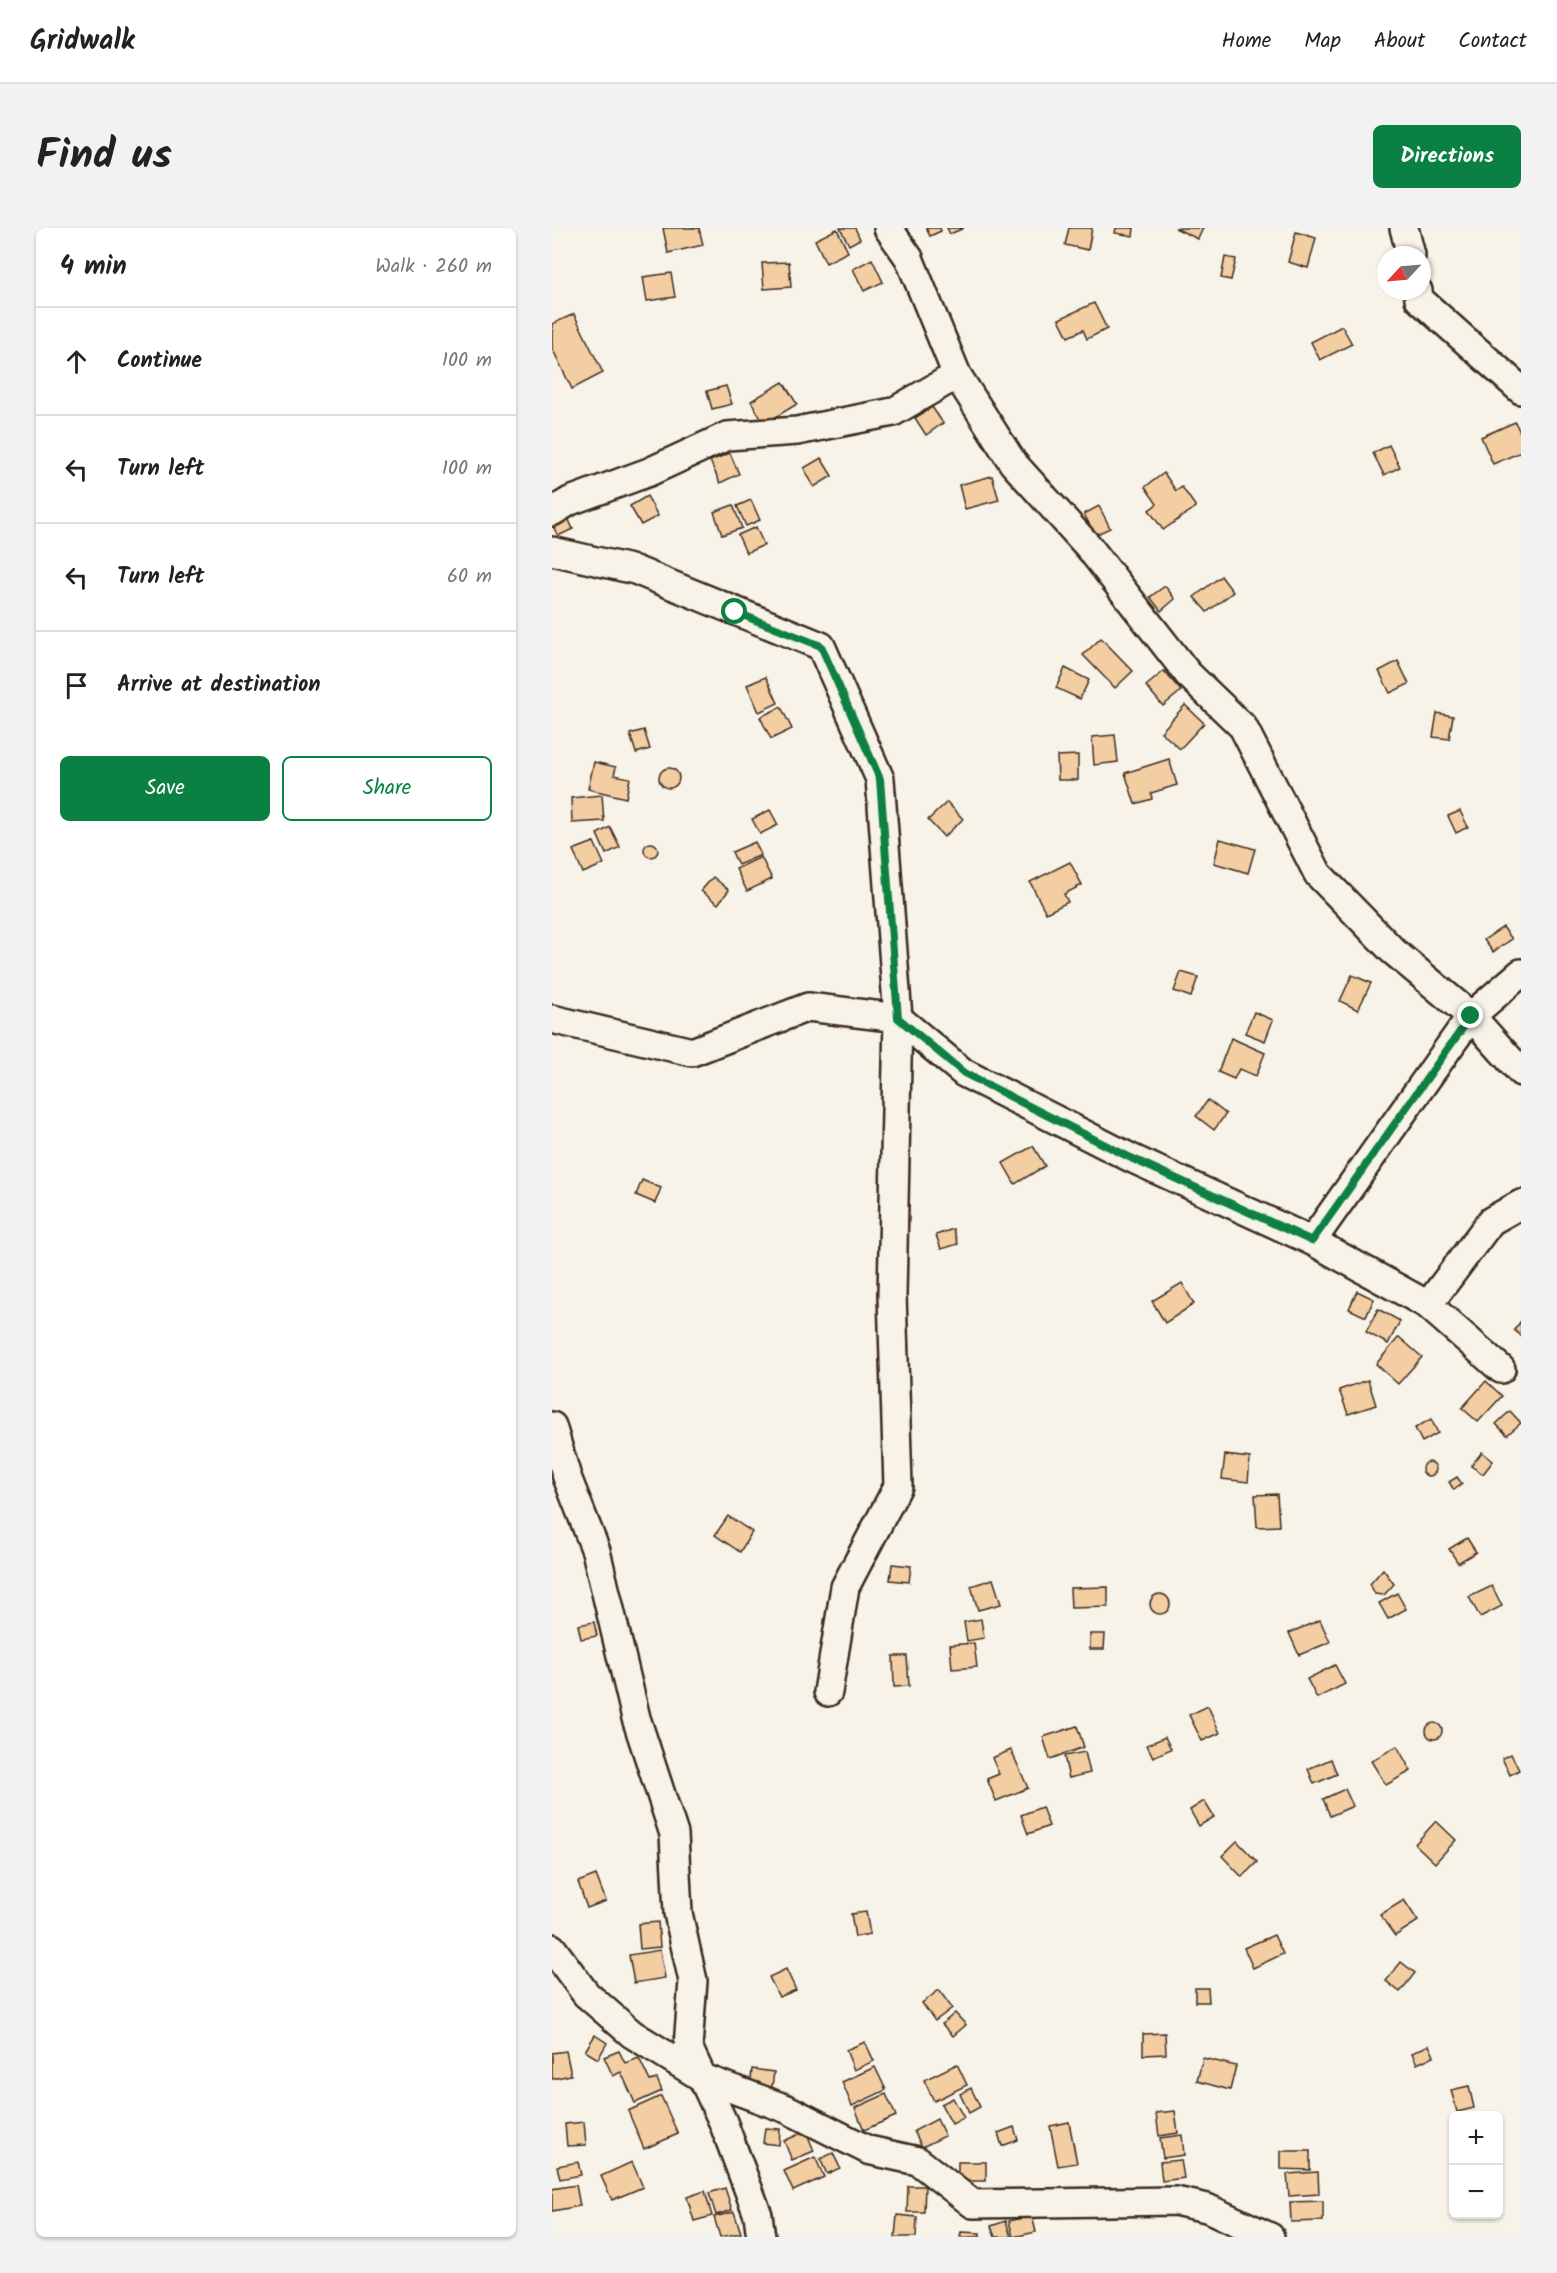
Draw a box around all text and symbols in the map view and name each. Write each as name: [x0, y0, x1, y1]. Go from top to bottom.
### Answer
text: Gridwalk: [30, 19, 135, 64]
text: Home: [1222, 25, 1271, 58]
text: Map: [1304, 25, 1341, 58]
text: About: [1374, 25, 1425, 58]
text: Contact: [1458, 25, 1527, 58]
text: Find us: [36, 123, 172, 190]
button: Directions: [1373, 125, 1521, 188]
text: 4 min: [60, 246, 127, 288]
north arrow: [1377, 246, 1431, 300]
text: Walk · 260 m: [375, 251, 492, 283]
text: Continue: [117, 344, 202, 379]
icon: ahead: [60, 345, 93, 378]
text: 100 m: [442, 345, 492, 377]
text: Turn left: [117, 452, 204, 487]
icon: left: [60, 453, 93, 486]
text: 100 m: [442, 453, 492, 485]
text: Turn left: [117, 560, 204, 595]
icon: left: [60, 561, 93, 594]
text: 60 m: [447, 561, 492, 593]
route start: [721, 598, 747, 624]
text: Arrive at destination: [117, 668, 320, 703]
icon: arrive: [60, 669, 93, 702]
button: Save: [60, 756, 270, 821]
button: Share: [282, 756, 492, 821]
route end: [1457, 1002, 1483, 1028]
map controls: [1449, 2111, 1503, 2219]
button: +: [1449, 2111, 1503, 2165]
button: −: [1449, 2165, 1503, 2219]

